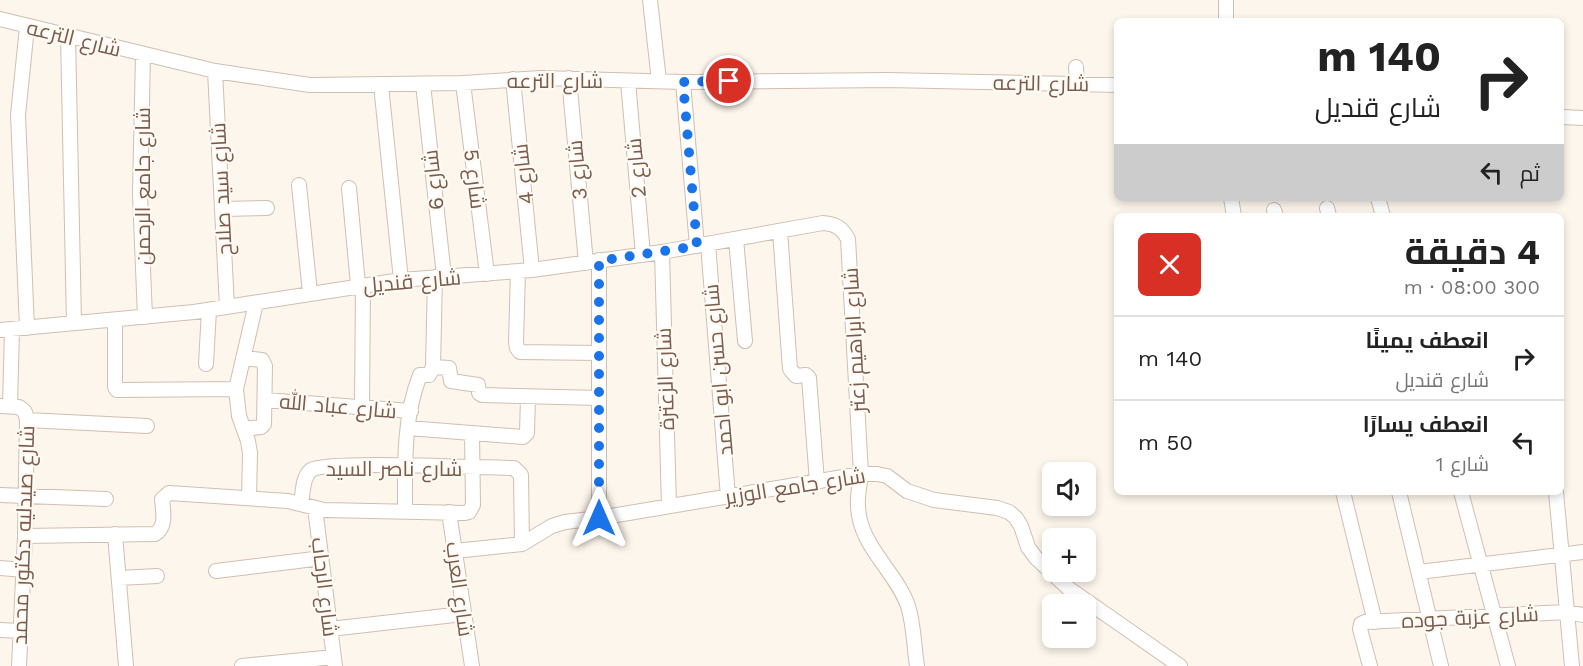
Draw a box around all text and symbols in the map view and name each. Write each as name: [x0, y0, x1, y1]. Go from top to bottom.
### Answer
street label: شارع الترعه: [24, 14, 124, 64]
text: 140 m: [1317, 32, 1441, 81]
icon: right: [1462, 42, 1540, 120]
pin: [703, 55, 754, 106]
icon: arrive: [712, 64, 745, 97]
street label: شارع الترعه: [507, 68, 603, 95]
street label: شارع الترعه: [993, 70, 1089, 98]
text: شارع قنديل: [1315, 92, 1441, 124]
street label: شارع جامع الرحمن: [130, 107, 157, 265]
street label: شارع سيد صلاح: [205, 122, 239, 256]
street label: شارع 2: [621, 137, 653, 199]
street label: شارع 3: [562, 139, 594, 201]
street label: شارع 4: [507, 142, 541, 205]
street label: شارع 6: [417, 148, 451, 211]
street label: شارع 5: [457, 148, 491, 211]
icon: left: [1475, 156, 1508, 189]
text: ثم: [1520, 161, 1540, 186]
text: 4 دقيقة: [1405, 231, 1540, 273]
button: close: [1138, 233, 1201, 296]
street label: شارع قنديل: [362, 264, 462, 300]
street label: شارع ابراهيم زعتر: [838, 267, 872, 414]
text: 300 m · 08:00: [1404, 275, 1540, 299]
street label: شارع حسن ابو احمد: [698, 283, 740, 457]
street label: شارع الزعترة: [651, 327, 681, 431]
text: انعطف يمينًا: [1365, 328, 1489, 353]
icon: right: [1507, 342, 1540, 375]
text: 140 m: [1138, 346, 1202, 371]
text: شارع قنديل: [1395, 368, 1489, 392]
street label: شارع عباد الله: [278, 387, 398, 426]
text: انعطف يسارًا: [1363, 412, 1489, 437]
street label: شارع صيدليه دكتور محمد: [7, 425, 41, 645]
icon: left: [1507, 426, 1540, 459]
text: 50 m: [1138, 430, 1193, 455]
text: شارع 1: [1436, 452, 1489, 476]
street label: شارع ناصر السيد: [326, 456, 462, 483]
map controls: [1042, 462, 1096, 648]
button: sound: [1042, 462, 1096, 516]
street label: شارع جامع الوزير: [722, 463, 868, 512]
position arrow: [567, 486, 631, 550]
button: +: [1042, 528, 1096, 582]
street label: شارع الرحاب: [305, 536, 344, 638]
street label: شارع العرب: [439, 540, 479, 638]
button: −: [1042, 594, 1096, 648]
street label: شارع عزبة جوده: [1401, 601, 1540, 635]

